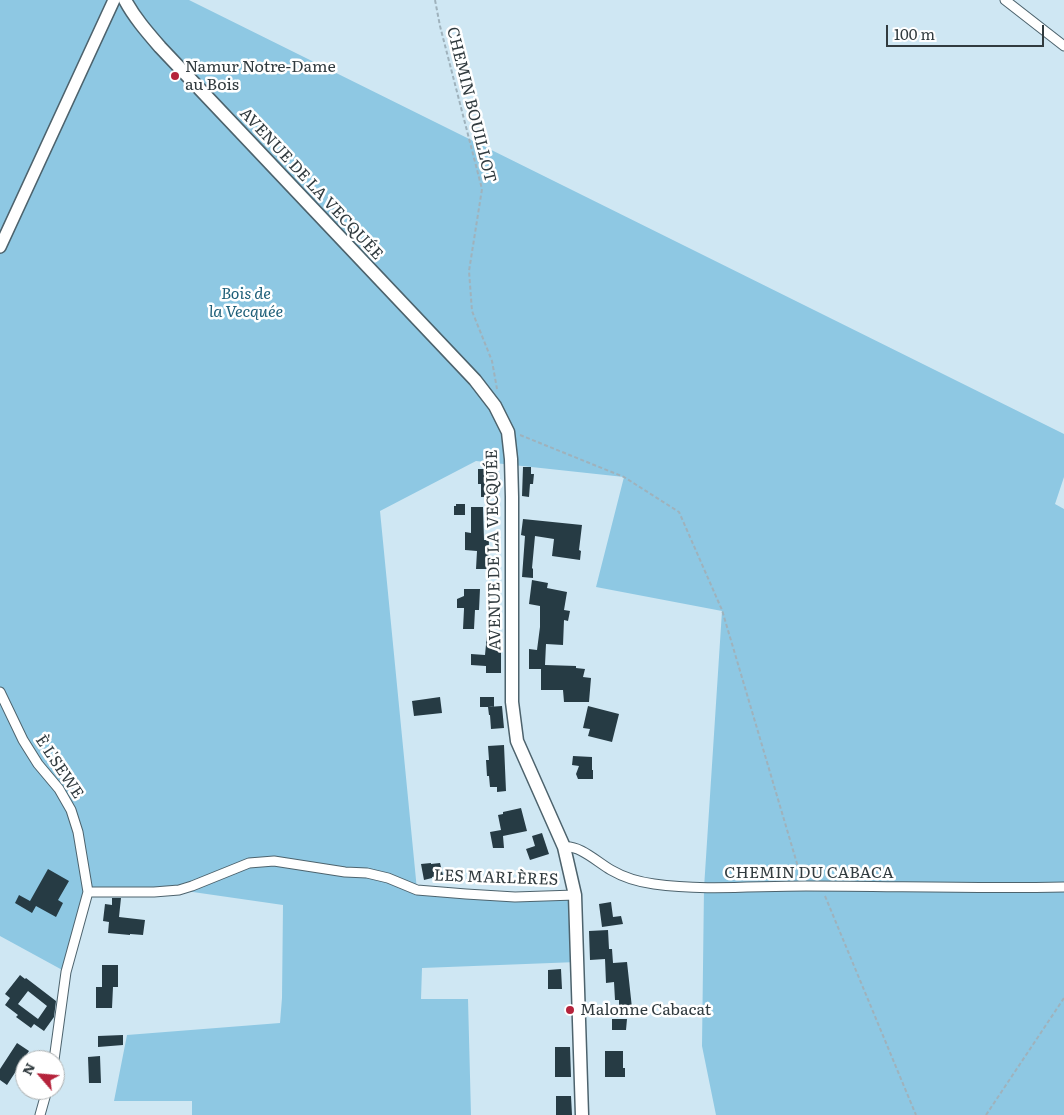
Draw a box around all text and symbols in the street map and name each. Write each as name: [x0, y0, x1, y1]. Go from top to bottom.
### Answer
scale bar: [889, 15, 1046, 47]
text: 100 m: [894, 22, 935, 45]
street label: CHEMIN BOUILLOT: [442, 25, 500, 185]
place label: Namur Notre-Dame au Bois: [185, 57, 336, 95]
marker: Namur Notre-Dame au Bois: [169, 70, 181, 82]
street label: AVENUE DE LA VECQUÉE: [235, 104, 387, 264]
park label: Bois de la Vecquée: [209, 284, 283, 322]
street label: AVENUE DE LA VECQUÉE: [483, 449, 505, 651]
street label: È L'SEWE: [31, 732, 87, 802]
street label: CHEMIN DU CABACA: [724, 863, 894, 883]
street label: LES MARLÈRES: [434, 866, 558, 890]
place label: Malonne Cabacat: [580, 1000, 711, 1020]
marker: Malonne Cabacat: [564, 1004, 576, 1016]
north arrow: [15, 1050, 65, 1100]
text: N: [16, 1059, 39, 1078]

